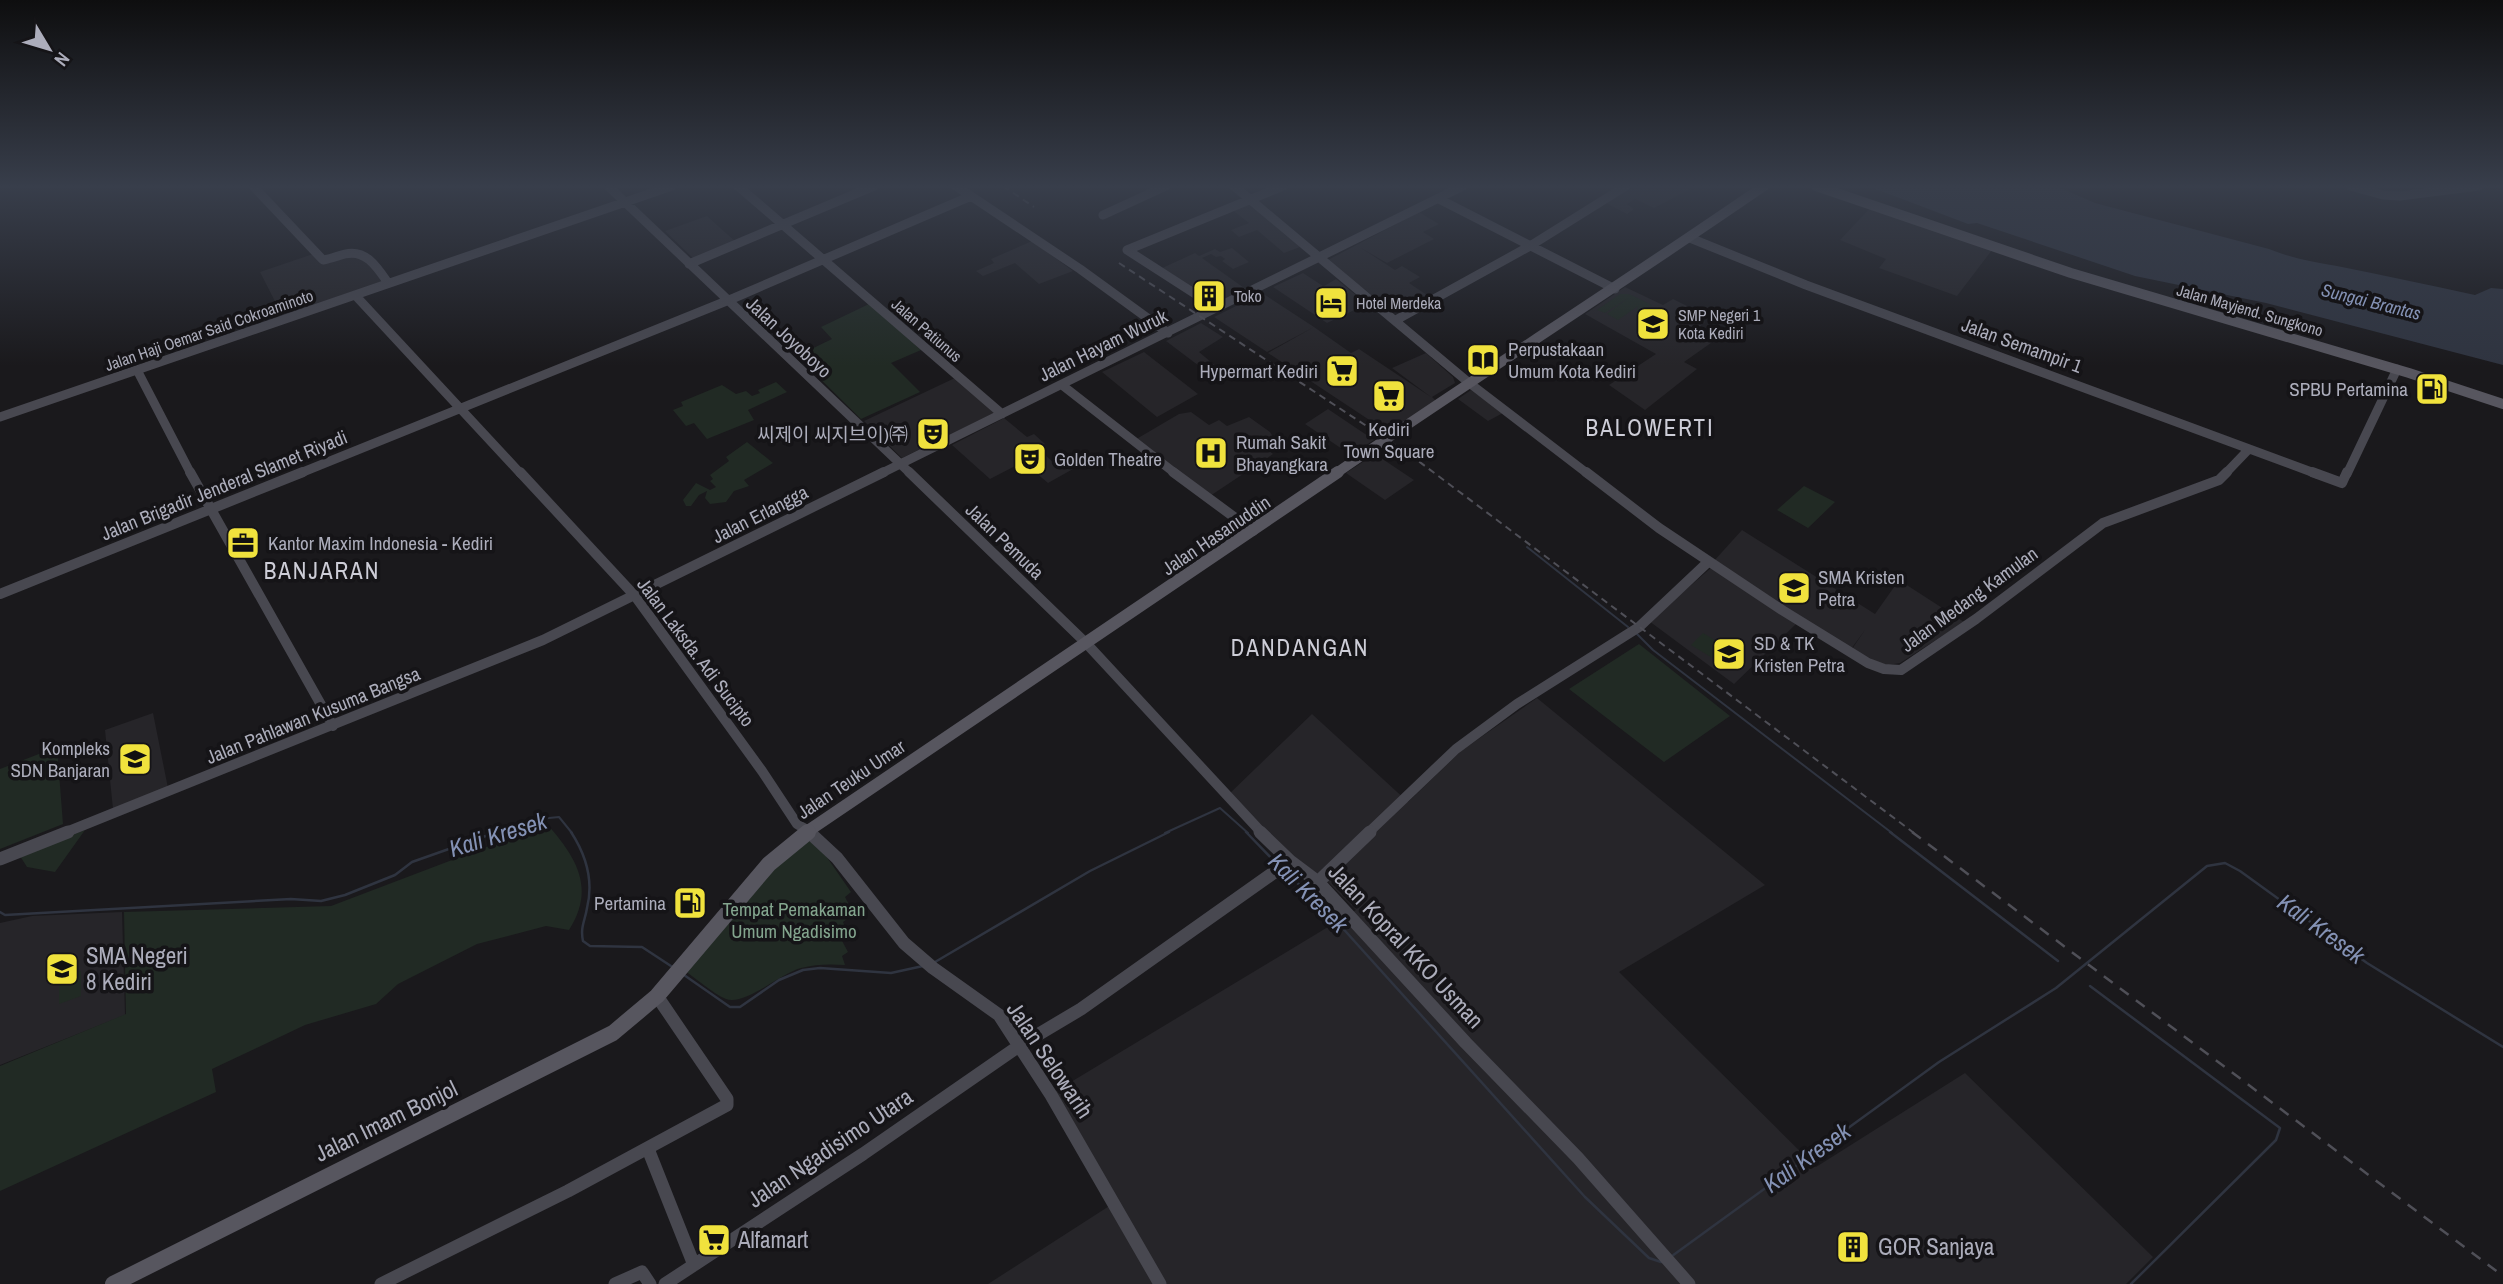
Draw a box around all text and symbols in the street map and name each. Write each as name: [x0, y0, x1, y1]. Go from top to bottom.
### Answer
north arrow: [14, 14, 84, 84]
text: N: [49, 47, 76, 72]
building icon: Toko: [1190, 277, 1228, 315]
water label: Sungai Brantas: [2319, 277, 2424, 326]
street label: Jalan Mayjend. Sungkono: [2174, 279, 2326, 341]
street label: Jalan Haji Oemar Said Cokroaminoto: [102, 284, 316, 376]
hotel icon: Hotel Merdeka: [1312, 284, 1350, 322]
place label: Toko: [1234, 285, 1262, 307]
street label: Jalan Joyoboyo: [741, 291, 837, 383]
place label: Hotel Merdeka: [1356, 292, 1442, 314]
street label: Jalan Patiunus: [887, 293, 967, 367]
street label: Jalan Hayam Wuruk: [1034, 303, 1172, 387]
place label: SMP Negeri 1 Kota Kediri: [1678, 304, 1761, 344]
school or university icon: SMP Negeri 1 Kota Kediri: [1634, 305, 1672, 343]
street label: Jalan Semampir 1: [1958, 311, 2086, 379]
place label: Perpustakaan Umum Kota Kediri: [1508, 336, 1636, 384]
library icon: Perpustakaan Umum Kota Kediri: [1464, 341, 1502, 379]
supermarket icon: Hypermart Kediri: [1323, 352, 1361, 390]
place label: Hypermart Kediri: [1199, 358, 1318, 384]
fuel station icon: SPBU Pertamina: [2413, 370, 2451, 408]
place label: SPBU Pertamina: [2289, 376, 2408, 402]
supermarket icon: Kediri Town Square: [1370, 377, 1408, 415]
district label: BALOWERTI: [1586, 412, 1714, 443]
theatre icon: 씨제이 씨지브이)㈜: [914, 415, 952, 453]
place label: Kediri Town Square: [1344, 416, 1434, 464]
place label: 씨제이 씨지브이)㈜: [757, 421, 908, 447]
street label: Jalan Brigadir Jenderal Slamet Riyadi: [97, 424, 351, 546]
place label: Rumah Sakit Bhayangkara: [1236, 429, 1328, 477]
hospital icon: Rumah Sakit Bhayangkara: [1192, 434, 1230, 472]
theatre icon: Golden Theatre: [1011, 440, 1049, 478]
place label: Golden Theatre: [1054, 446, 1162, 472]
street label: Jalan Erlangga: [708, 479, 812, 549]
street label: Jalan Hasanuddin: [1157, 489, 1275, 581]
street label: Jalan Pemuda: [960, 497, 1050, 585]
office icon: Kantor Maxim Indonesia - Kediri: [224, 524, 262, 562]
place label: Kantor Maxim Indonesia - Kediri: [268, 530, 493, 556]
street label: Jalan Medang Kamulan: [1895, 540, 2043, 658]
district label: BANJARAN: [264, 555, 380, 586]
place label: SMA Kristen Petra: [1818, 564, 1905, 612]
school or university icon: SMA Kristen Petra: [1775, 569, 1813, 607]
street label: Jalan Laksda. Adi Sucipto: [631, 572, 761, 732]
place label: SD & TK Kristen Petra: [1754, 630, 1845, 678]
district label: DANDANGAN: [1231, 632, 1369, 663]
school or university icon: SD & TK Kristen Petra: [1710, 635, 1748, 673]
street label: Jalan Pahlawan Kusuma Bangsa: [202, 660, 424, 770]
street label: Jalan Teuku Umar: [792, 733, 911, 825]
place label: Kompleks SDN Banjaran: [10, 735, 110, 783]
school or university icon: Kompleks SDN Banjaran: [116, 740, 154, 778]
water label: Kali Kresek: [445, 804, 552, 864]
water label: Kali Kresek: [1262, 845, 1356, 940]
street label: Jalan Kopral KKO Usman: [1322, 857, 1491, 1035]
fuel station icon: Pertamina: [671, 884, 709, 922]
water label: Kali Kresek: [2271, 886, 2373, 971]
place label: Pertamina: [594, 890, 666, 916]
park label: Tempat Pemakaman Umum Ngadisimo: [723, 896, 865, 944]
place label: SMA Negeri 8 Kediri: [86, 940, 188, 997]
school or university icon: SMA Negeri 8 Kediri: [43, 950, 81, 988]
street label: Jalan Selowarih: [1000, 995, 1101, 1124]
street label: Jalan Imam Bonjol: [309, 1073, 462, 1168]
street label: Jalan Ngadisimo Utara: [741, 1081, 919, 1214]
water label: Kali Kresek: [1756, 1114, 1857, 1200]
supermarket icon: Alfamart: [695, 1221, 733, 1259]
place label: Alfamart: [737, 1224, 808, 1255]
building icon: GOR Sanjaya: [1834, 1228, 1872, 1266]
place label: GOR Sanjaya: [1878, 1231, 1995, 1262]

